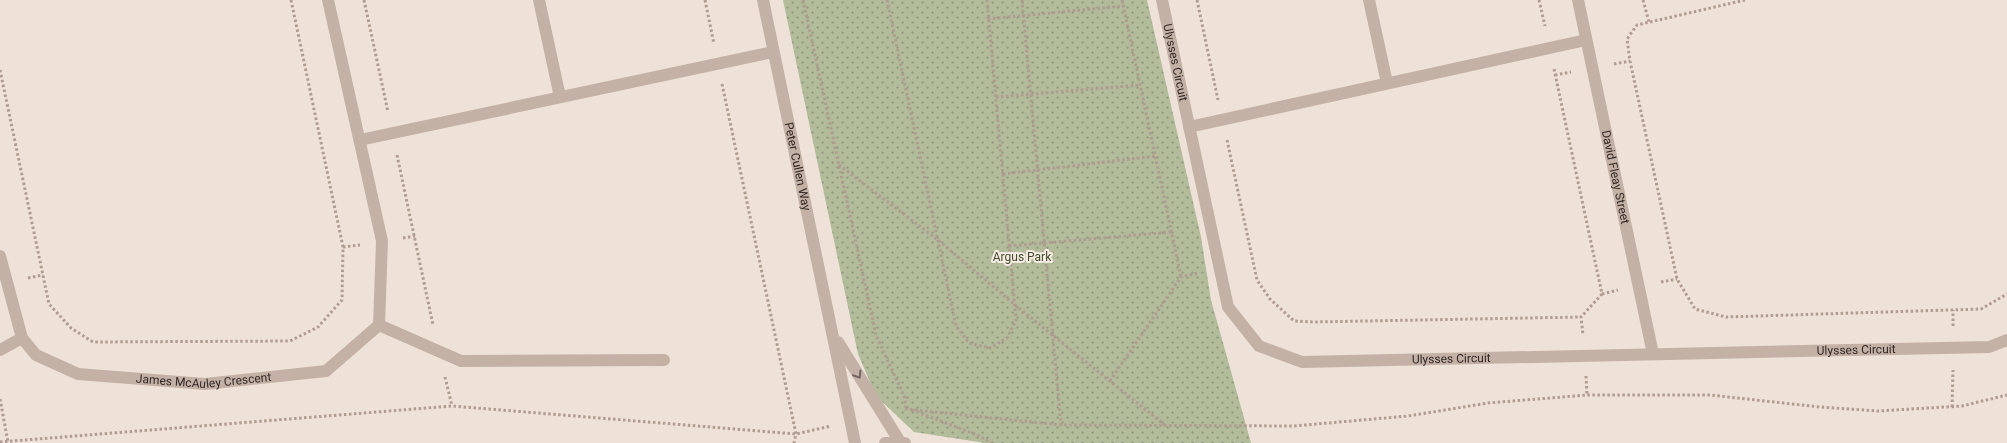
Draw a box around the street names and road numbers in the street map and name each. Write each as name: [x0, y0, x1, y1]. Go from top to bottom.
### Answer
street label: Ulysses Circuit: [1160, 23, 1191, 103]
street label: Peter Cullen Way: [782, 121, 814, 212]
street label: David Fleay Street: [1599, 129, 1632, 225]
street label: Ulysses Circuit: [1817, 342, 1896, 358]
street label: Ulysses Circuit: [1412, 351, 1491, 367]
street label: James McAuley Crescent: [135, 370, 272, 391]

